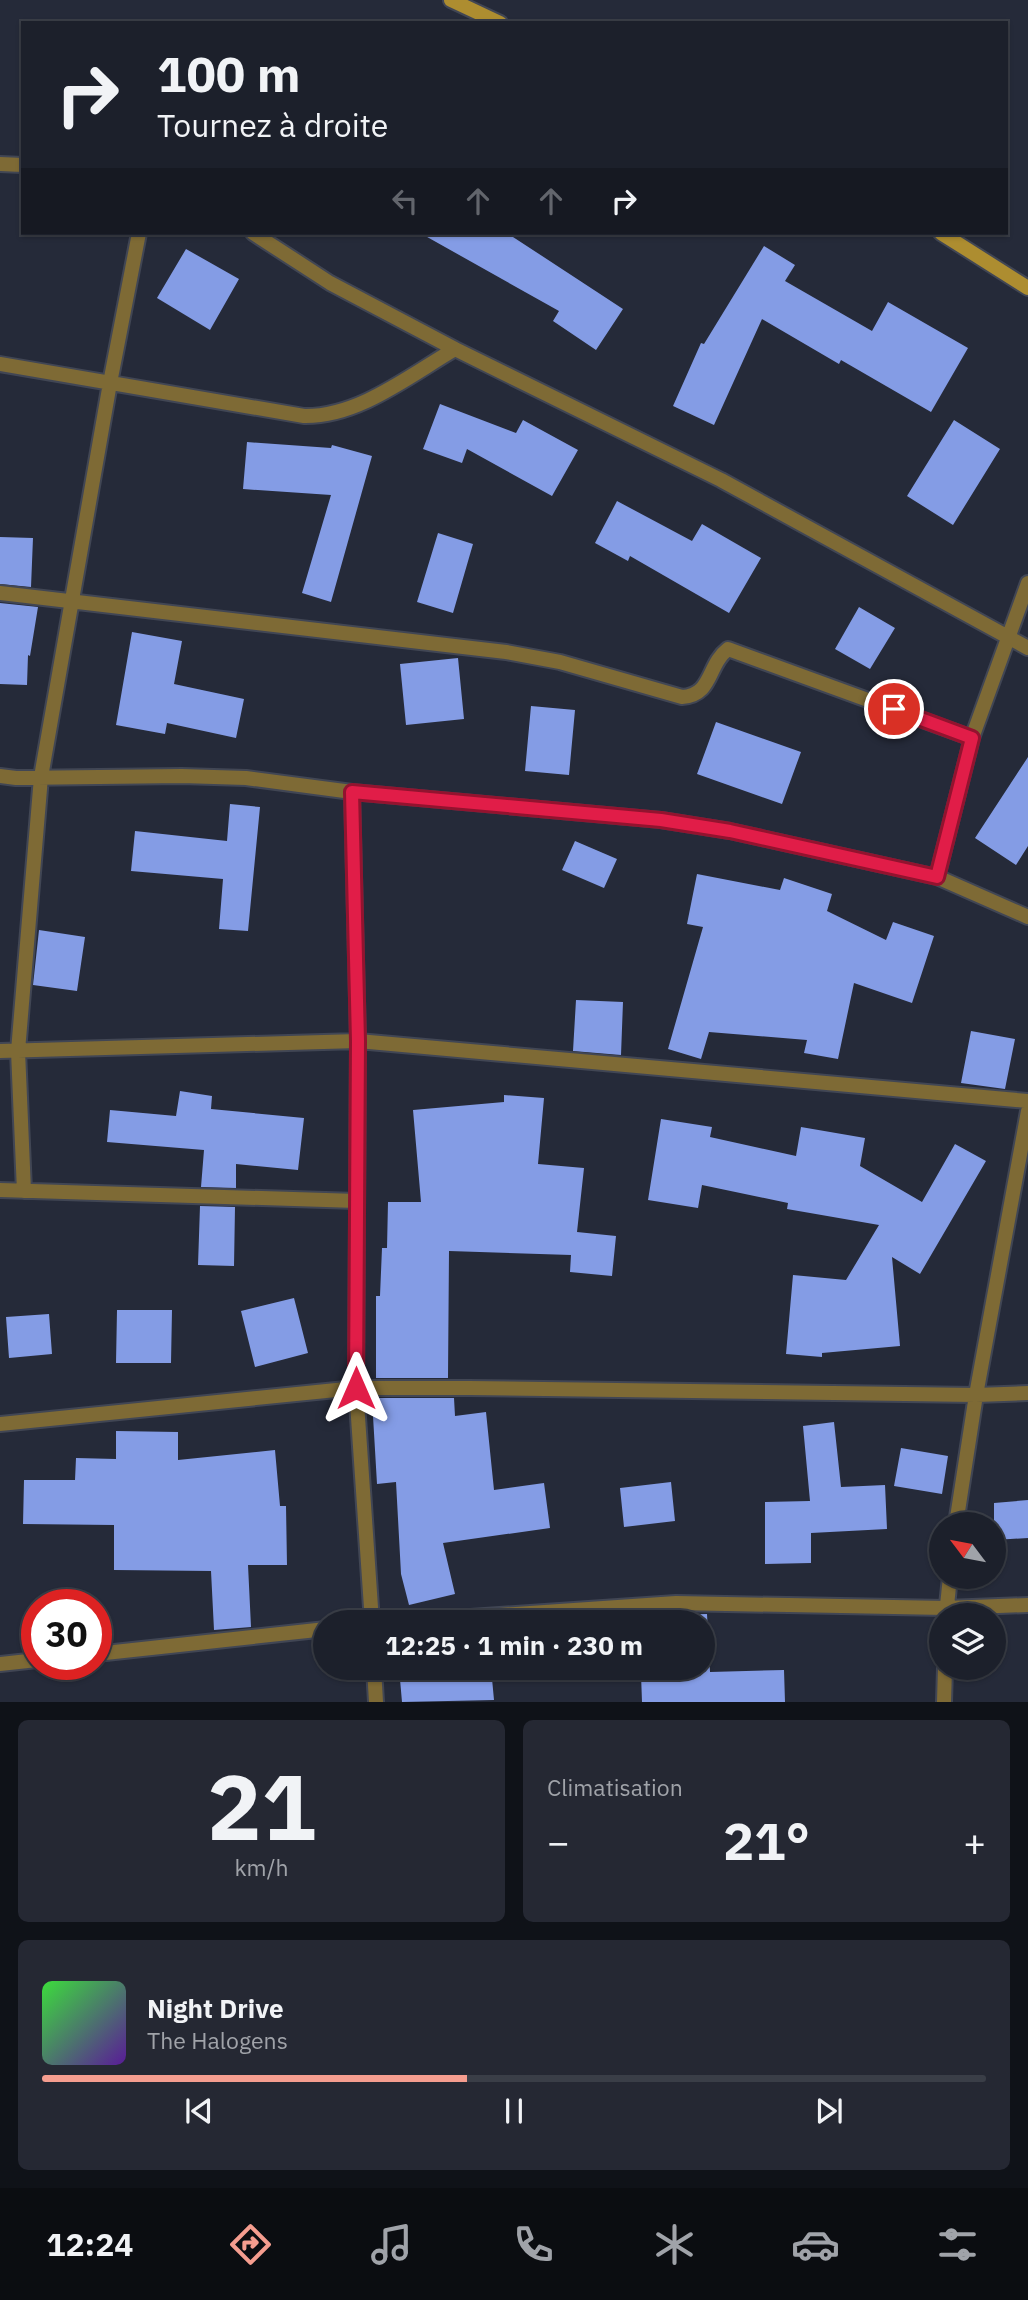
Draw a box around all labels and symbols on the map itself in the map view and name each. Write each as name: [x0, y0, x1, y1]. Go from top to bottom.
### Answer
pin: [864, 679, 924, 739]
position arrow: [319, 1351, 393, 1425]
north arrow: [929, 1512, 1006, 1589]
speed limit sign: 30: [21, 1589, 112, 1680]

